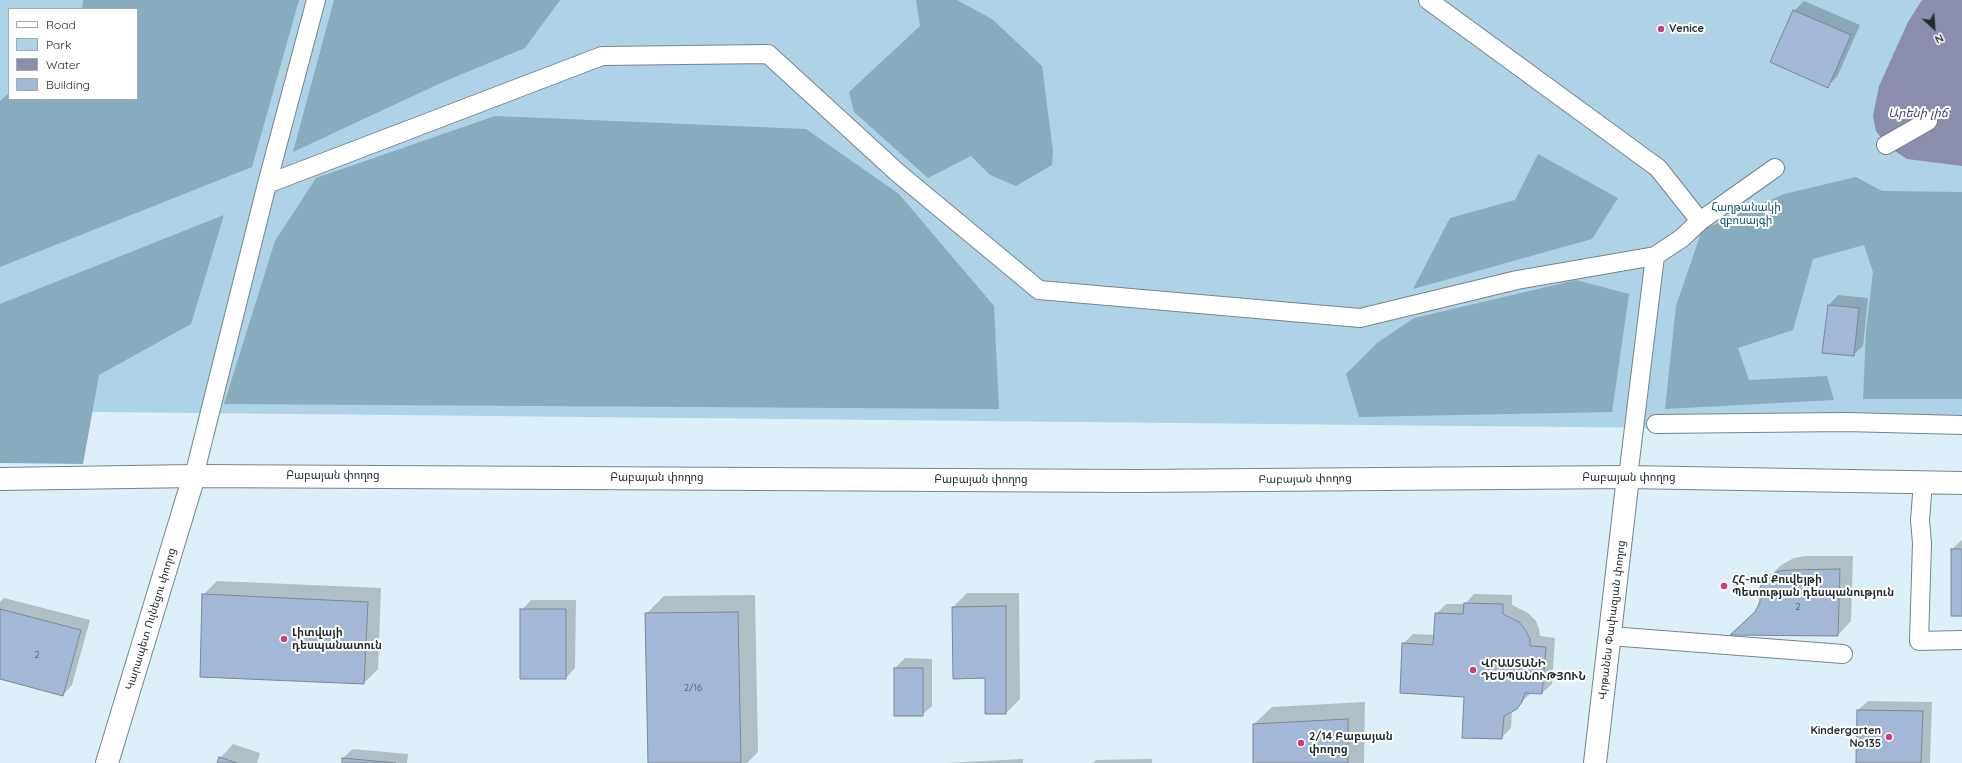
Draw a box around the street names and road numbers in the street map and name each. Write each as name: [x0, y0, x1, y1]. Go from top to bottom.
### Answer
street label: Բաբայան փողոց: [286, 469, 380, 483]
street label: Բաբայան փողոց: [610, 471, 704, 485]
street label: Բաբայան փողոց: [1582, 471, 1676, 485]
street label: Բաբայան փողոց: [1258, 472, 1352, 486]
street label: Բաբայան փողոց: [934, 473, 1028, 487]
street label: Վրթանես Փափազյան փողոց: [1596, 540, 1628, 700]
street label: Կարապետ Ուլնեցու փողոց: [123, 546, 179, 692]

